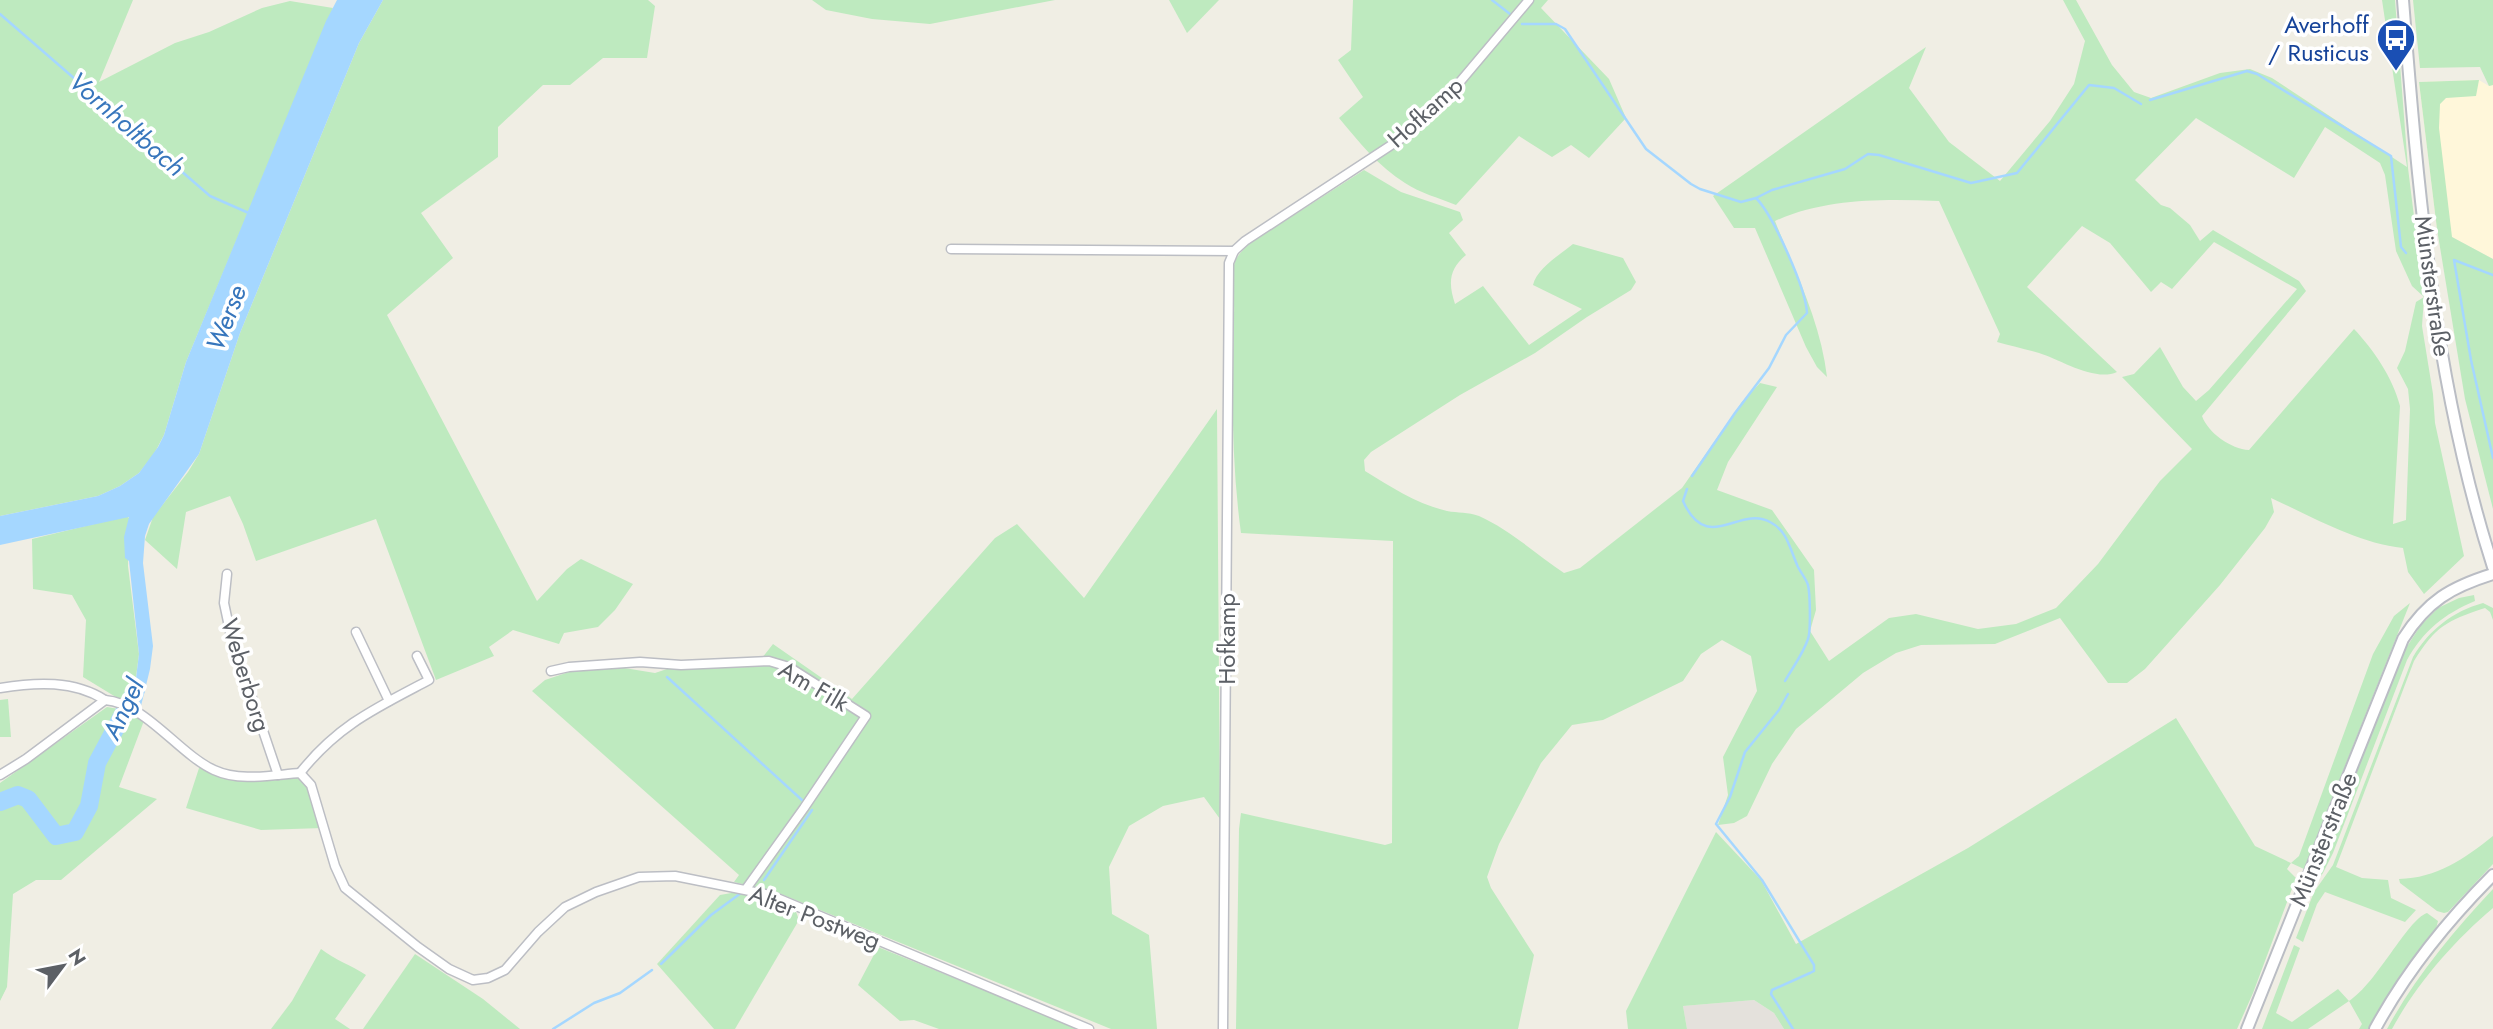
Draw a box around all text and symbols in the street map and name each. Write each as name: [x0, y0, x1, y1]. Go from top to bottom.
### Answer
place label: Averhoff / Rusticus: [2268, 7, 2370, 70]
bus stop icon: Averhoff / Rusticus: [2375, 17, 2417, 72]
water label: Vornholtbach: [61, 63, 193, 185]
street label: Hofkamp: [1379, 68, 1471, 156]
street label: Münsterstraße: [2406, 213, 2460, 359]
water label: Werse: [196, 280, 256, 356]
street label: Hofkamp: [1209, 593, 1244, 685]
street label: Weberborg: [212, 614, 280, 736]
street label: Am Filk: [772, 652, 856, 720]
water label: Angel: [92, 671, 154, 747]
street label: Münsterstraße: [2280, 767, 2366, 911]
street label: Alter Postweg: [744, 876, 886, 958]
north arrow: [28, 931, 98, 1001]
text: N: [62, 944, 92, 971]

